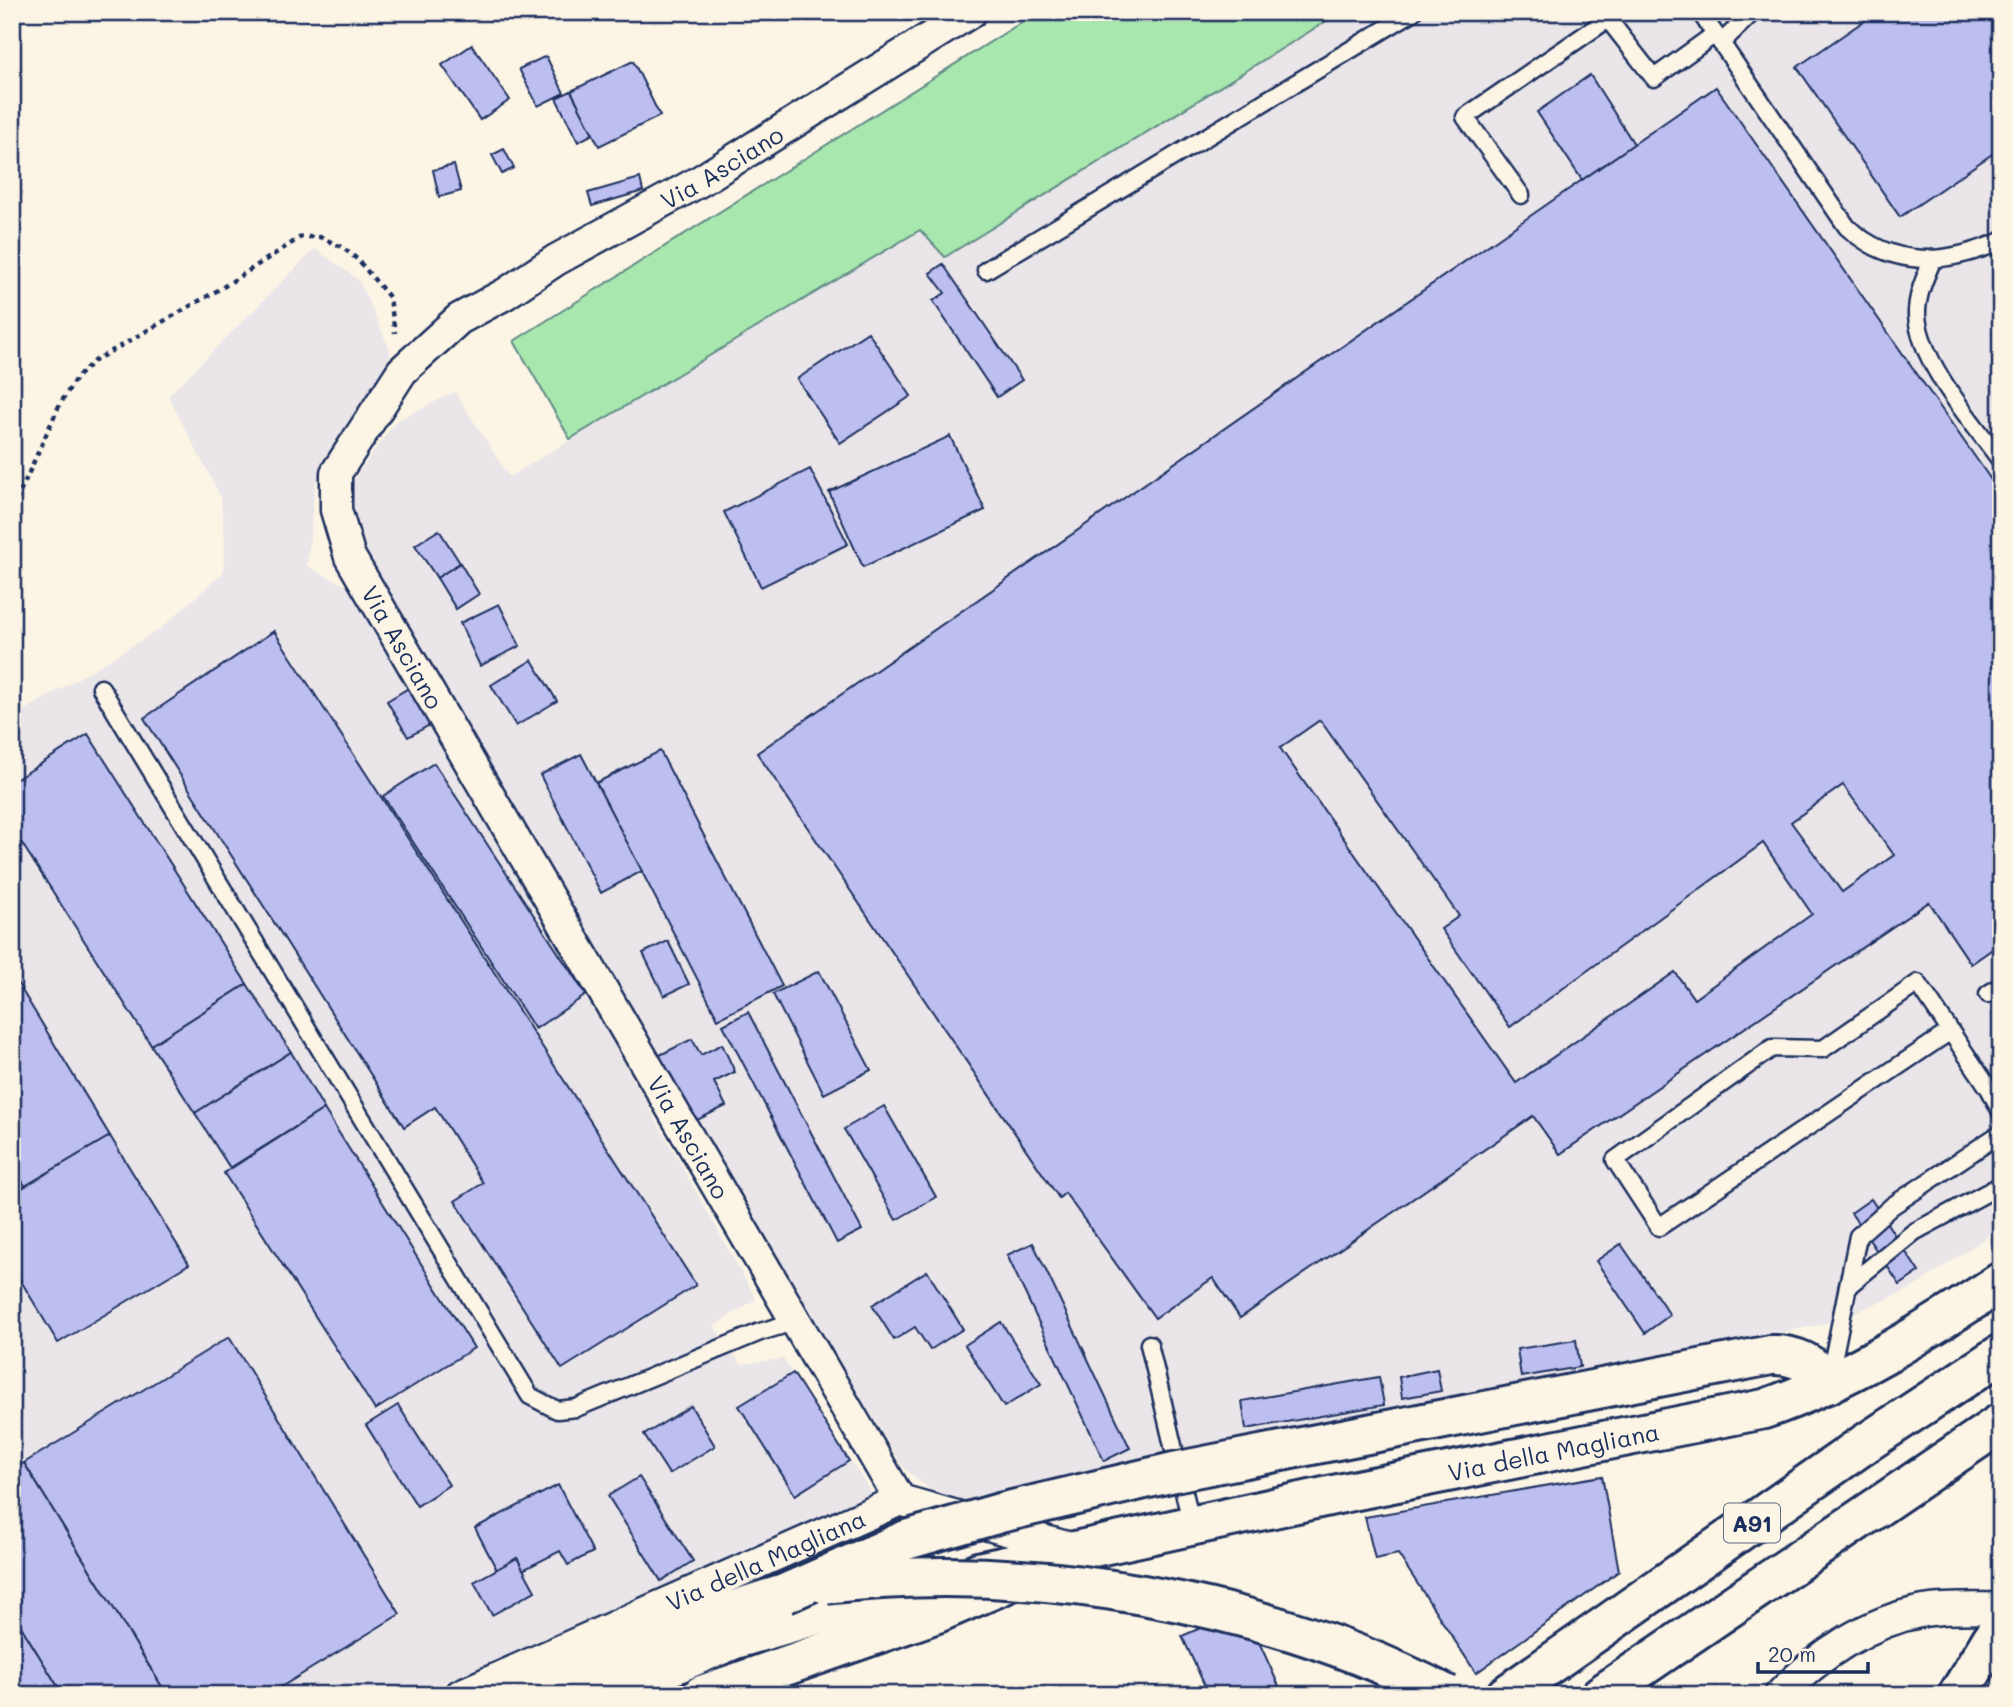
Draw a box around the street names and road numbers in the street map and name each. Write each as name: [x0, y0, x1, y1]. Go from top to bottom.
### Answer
street label: Via Asciano: [655, 118, 788, 215]
street label: Via Asciano: [355, 580, 451, 714]
street label: Via Asciano: [641, 1070, 737, 1204]
street label: Via della Magliana: [1445, 1415, 1662, 1487]
street label: Via della Magliana: [661, 1502, 870, 1617]
road number: A91: [1724, 1504, 1780, 1542]

